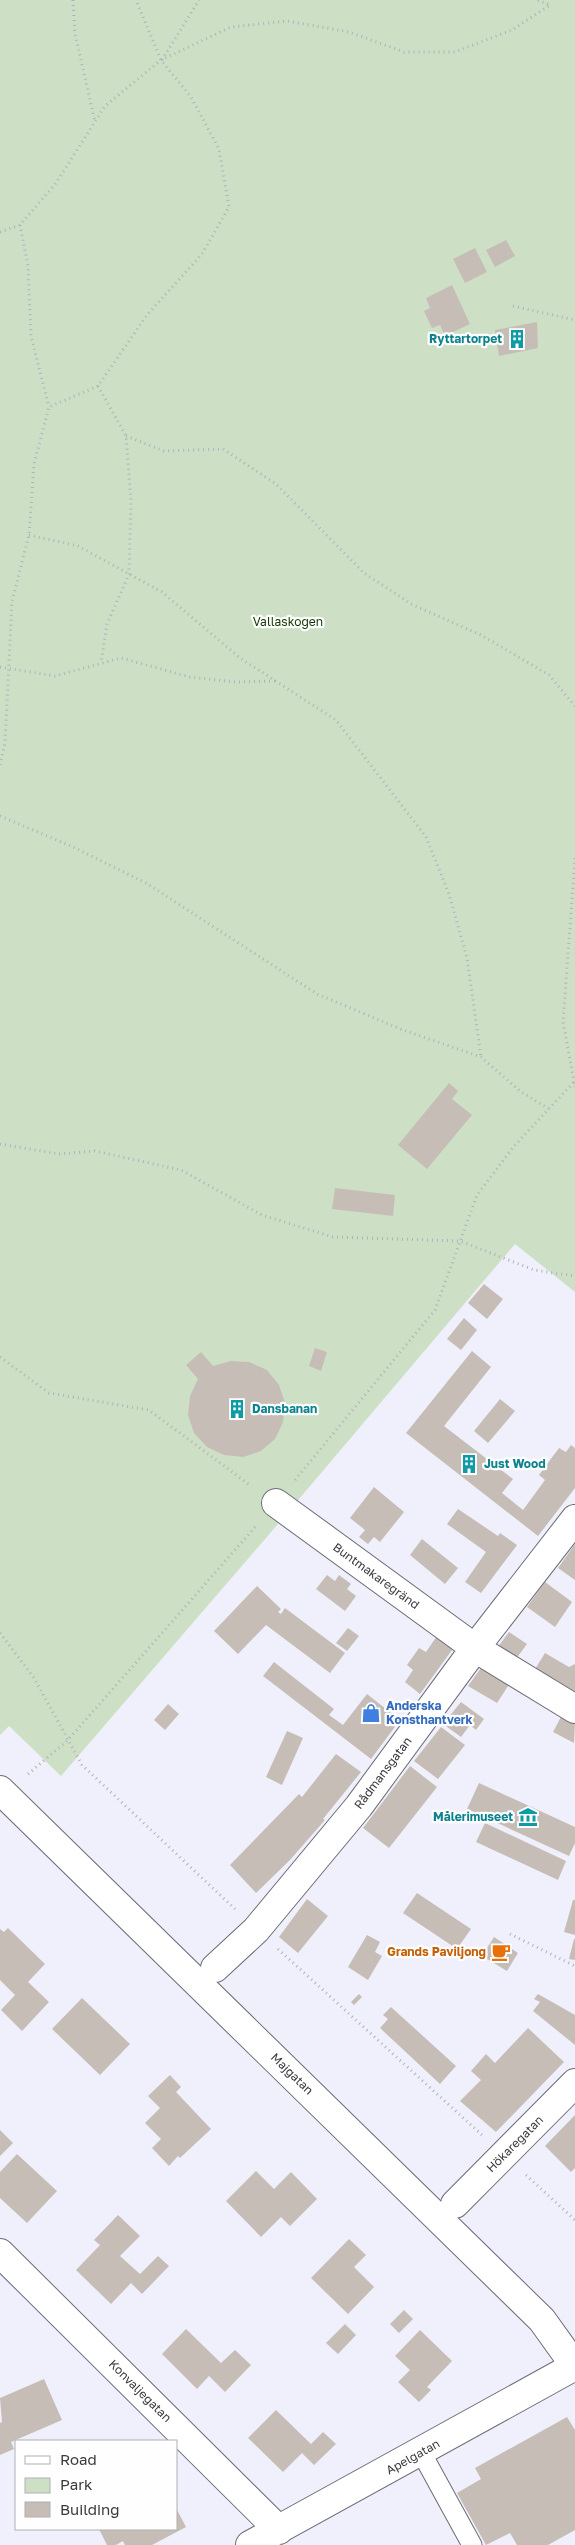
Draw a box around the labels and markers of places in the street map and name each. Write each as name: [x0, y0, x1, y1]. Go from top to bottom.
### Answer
building icon: Ryttartorpet: [506, 328, 528, 350]
place label: Ryttartorpet: [429, 331, 502, 346]
building icon: Dansbanan: [226, 1398, 248, 1420]
place label: Dansbanan: [252, 1401, 317, 1416]
building icon: Just Wood: [458, 1453, 480, 1475]
place label: Just Wood: [484, 1456, 546, 1471]
place label: Anderska Konsthantverk: [386, 1698, 473, 1727]
shop icon: Anderska Konsthantverk: [360, 1702, 382, 1724]
museum icon: Målerimuseet: [517, 1806, 539, 1828]
place label: Målerimuseet: [433, 1809, 513, 1824]
cafe icon: Grands Paviljong: [490, 1941, 512, 1963]
place label: Grands Paviljong: [387, 1944, 486, 1959]

